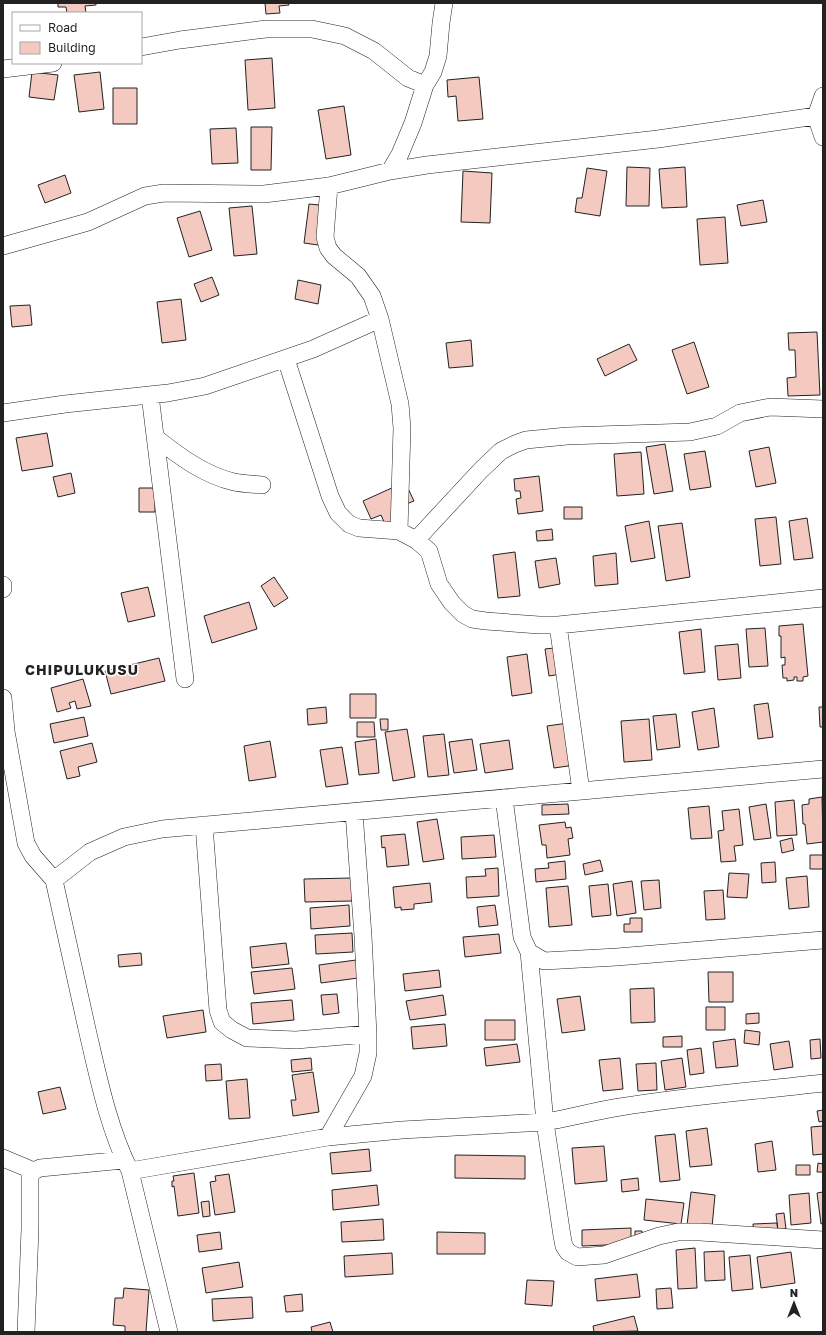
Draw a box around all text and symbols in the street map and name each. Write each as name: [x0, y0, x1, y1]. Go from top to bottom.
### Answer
legend: [12, 12, 142, 64]
text: Road: [48, 20, 77, 35]
text: Building: [48, 40, 96, 55]
district label: CHIPULUKUSU: [25, 661, 139, 678]
north arrow: [774, 1283, 814, 1323]
text: N: [790, 1286, 798, 1299]

